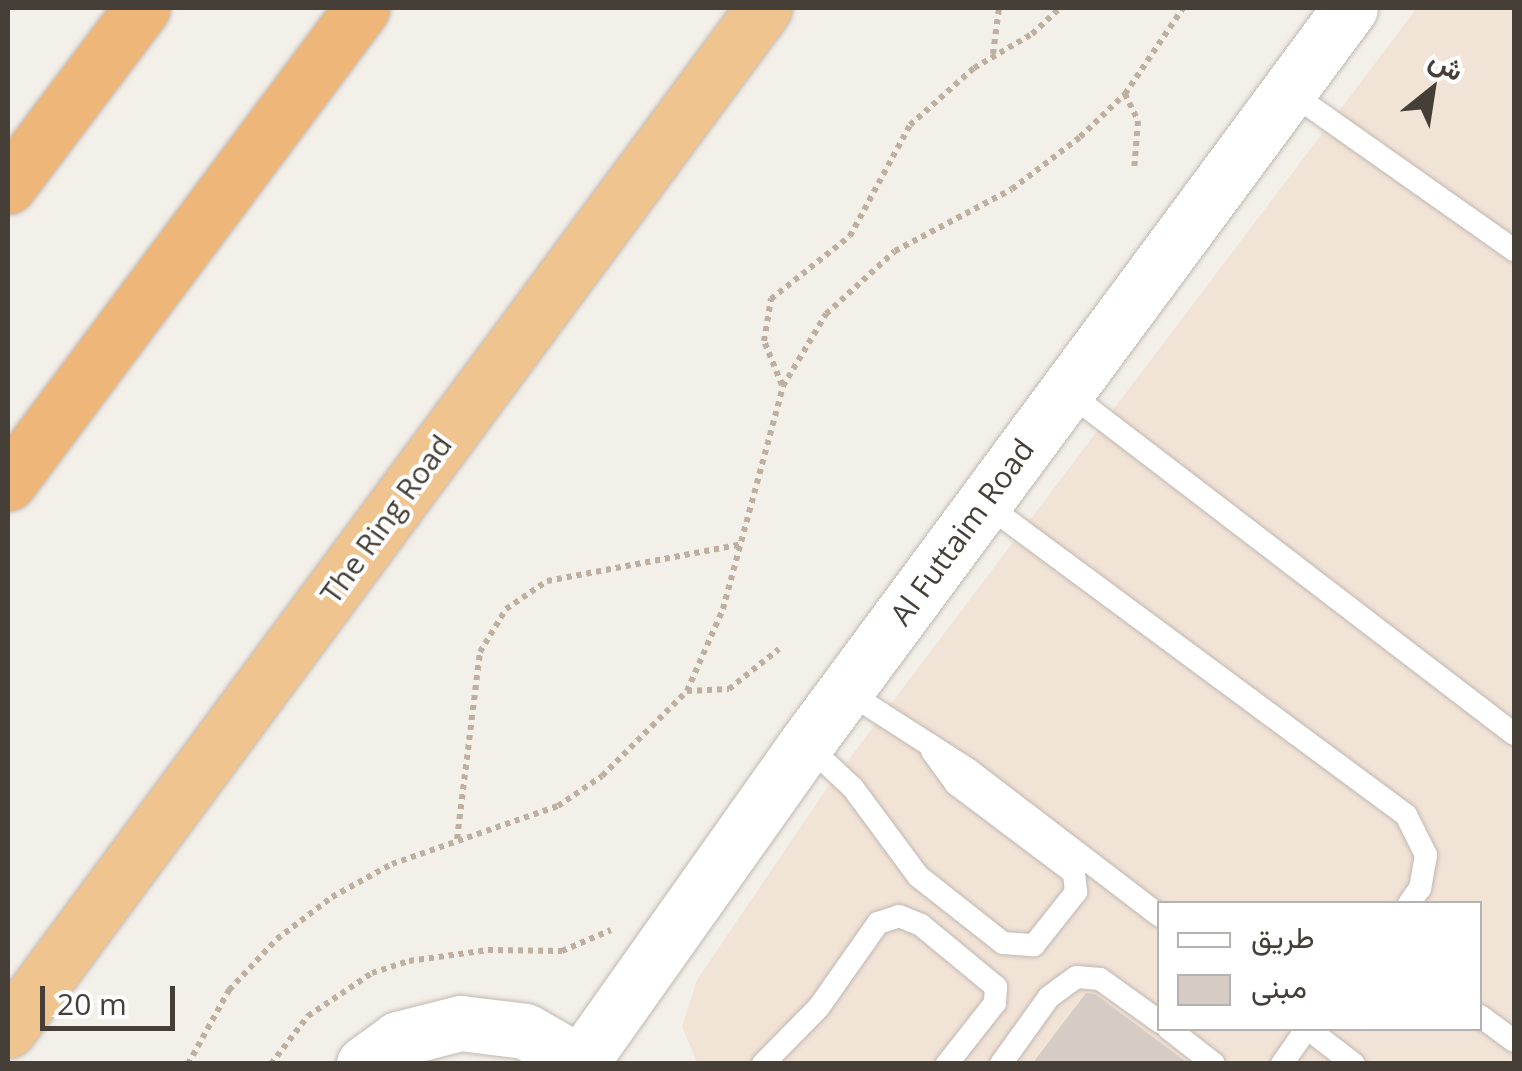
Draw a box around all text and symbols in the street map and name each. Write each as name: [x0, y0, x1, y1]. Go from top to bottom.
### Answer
text: ش: [1423, 39, 1471, 89]
north arrow: [1382, 40, 1482, 140]
street label: The Ring Road: [313, 428, 459, 610]
street label: Al Futtaim Road: [882, 432, 1042, 632]
legend: [1157, 901, 1482, 1031]
text: طريق: [1251, 916, 1315, 957]
scale bar: [45, 966, 180, 1028]
text: مبنى: [1251, 966, 1307, 1007]
text: 20 m: [57, 983, 127, 1024]

